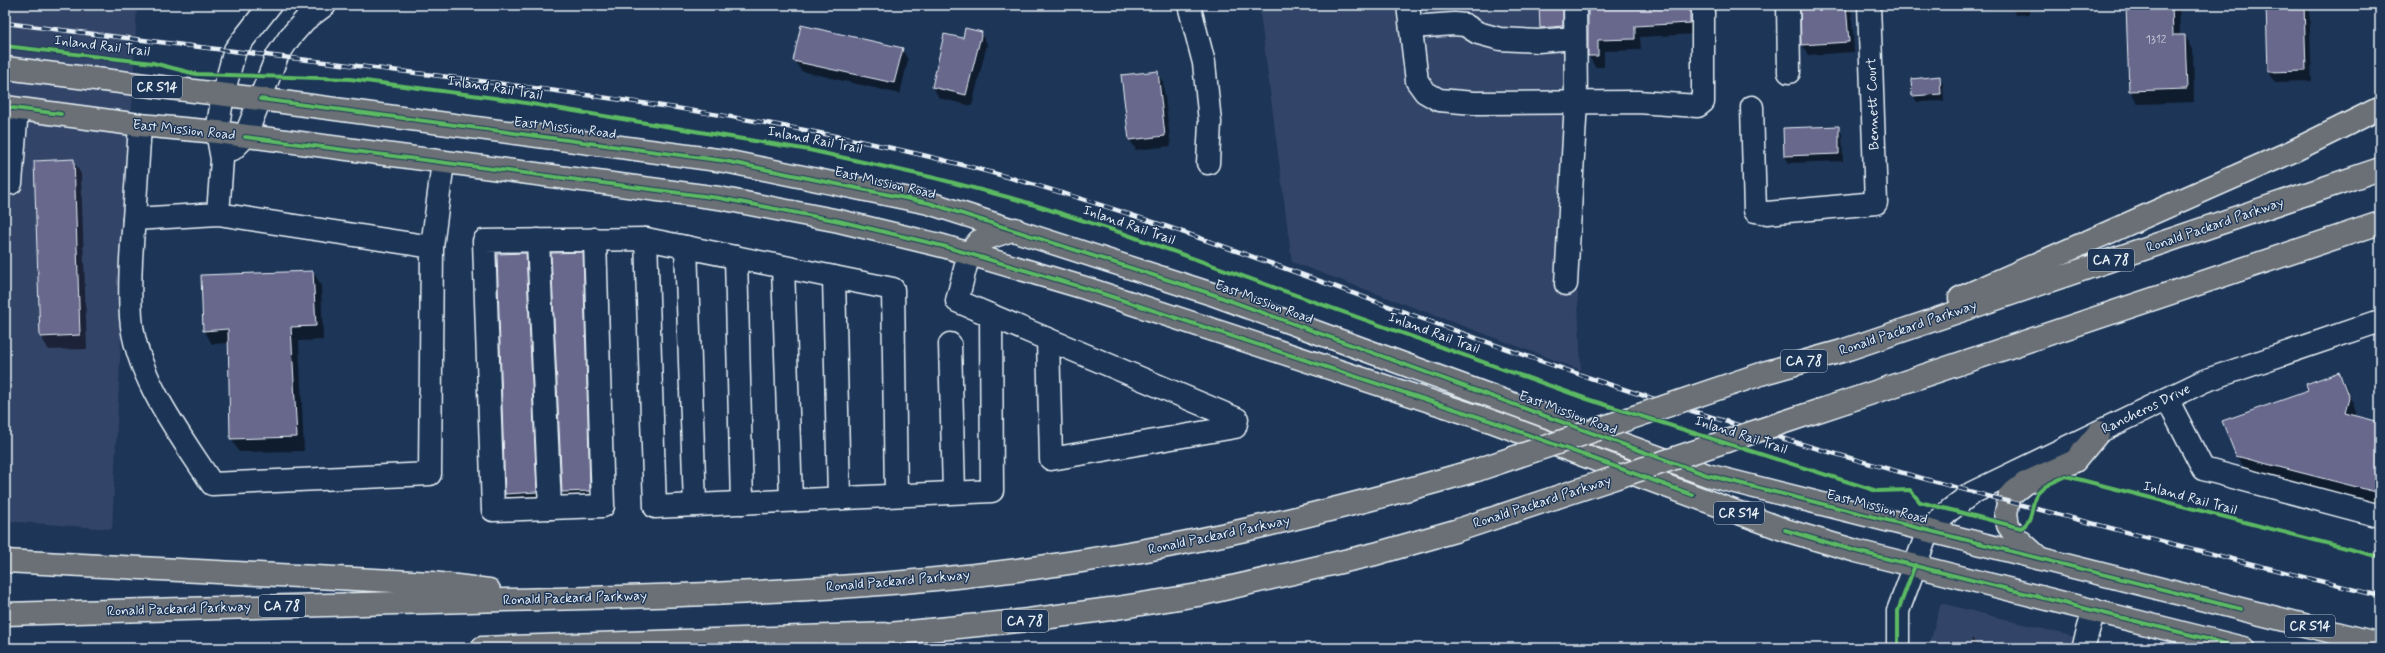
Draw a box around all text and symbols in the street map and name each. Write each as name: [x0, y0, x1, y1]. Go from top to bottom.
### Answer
street label: Inland Rail Trail: [53, 31, 151, 61]
house number: 1312: [2146, 32, 2167, 48]
street label: Bennett Court: [1862, 57, 1884, 150]
street label: Inland Rail Trail: [446, 72, 544, 104]
road number: CR S14: [132, 76, 182, 98]
street label: East Mission Road: [513, 113, 617, 143]
street label: East Mission Road: [132, 116, 236, 144]
street label: Inland Rail Trail: [766, 122, 864, 158]
street label: East Mission Road: [833, 163, 937, 203]
street label: Ronald Packard Parkway: [2144, 193, 2286, 257]
street label: Inland Rail Trail: [1081, 201, 1178, 249]
road number: CA 78: [2088, 249, 2134, 271]
street label: East Mission Road: [1212, 276, 1316, 328]
street label: Ronald Packard Parkway: [1837, 296, 1979, 360]
street label: Inland Rail Trail: [1386, 308, 1482, 358]
road number: CA 78: [1781, 350, 1827, 372]
street label: Rancheros Drive: [2099, 380, 2193, 438]
street label: East Mission Road: [1516, 387, 1620, 439]
street label: Inland Rail Trail: [1693, 412, 1790, 458]
street label: Ronald Packard Parkway: [1471, 471, 1613, 533]
street label: Inland Rail Trail: [2141, 477, 2239, 519]
street label: East Mission Road: [1825, 486, 1929, 528]
road number: CR S14: [1714, 502, 1764, 524]
street label: Ronald Packard Parkway: [1147, 511, 1291, 559]
street label: Ronald Packard Parkway: [825, 566, 971, 596]
street label: Ronald Packard Parkway: [503, 586, 647, 610]
road number: CA 78: [259, 595, 305, 617]
street label: Ronald Packard Parkway: [107, 597, 251, 621]
road number: CA 78: [1002, 610, 1048, 632]
road number: CR S14: [2285, 615, 2335, 637]

